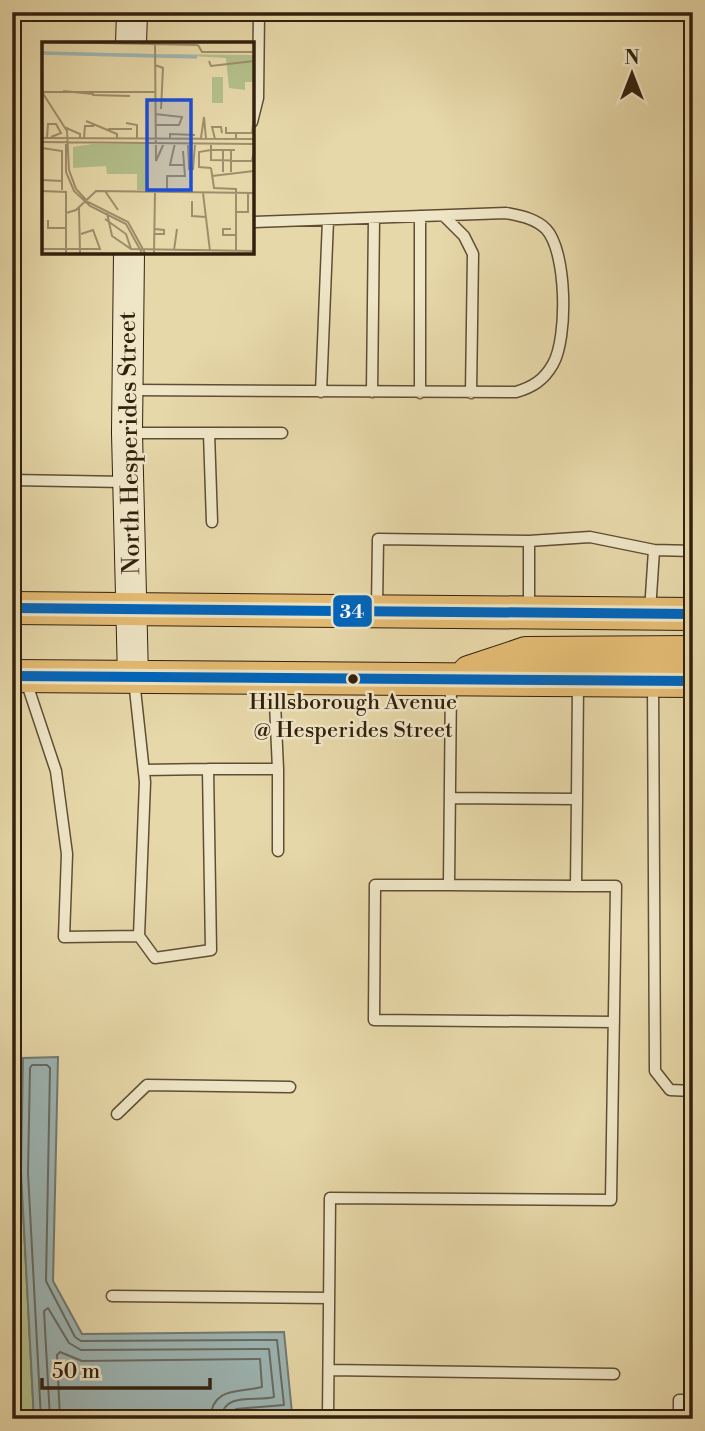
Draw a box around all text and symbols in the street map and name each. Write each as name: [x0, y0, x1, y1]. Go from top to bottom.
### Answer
north arrow: [596, 38, 666, 108]
inset map: [42, 42, 254, 254]
text: N: [624, 46, 640, 70]
street label: North Hesperides Street: [113, 311, 147, 575]
line badge: 34: [332, 594, 373, 628]
text: 34: [340, 600, 364, 624]
marker: Hillsborough Avenue @ Hesperides Street: [346, 672, 360, 686]
place label: Hillsborough Avenue @ Hesperides Street: [249, 689, 457, 744]
scale bar: [42, 1347, 210, 1391]
text: 50 m: [52, 1359, 100, 1385]

